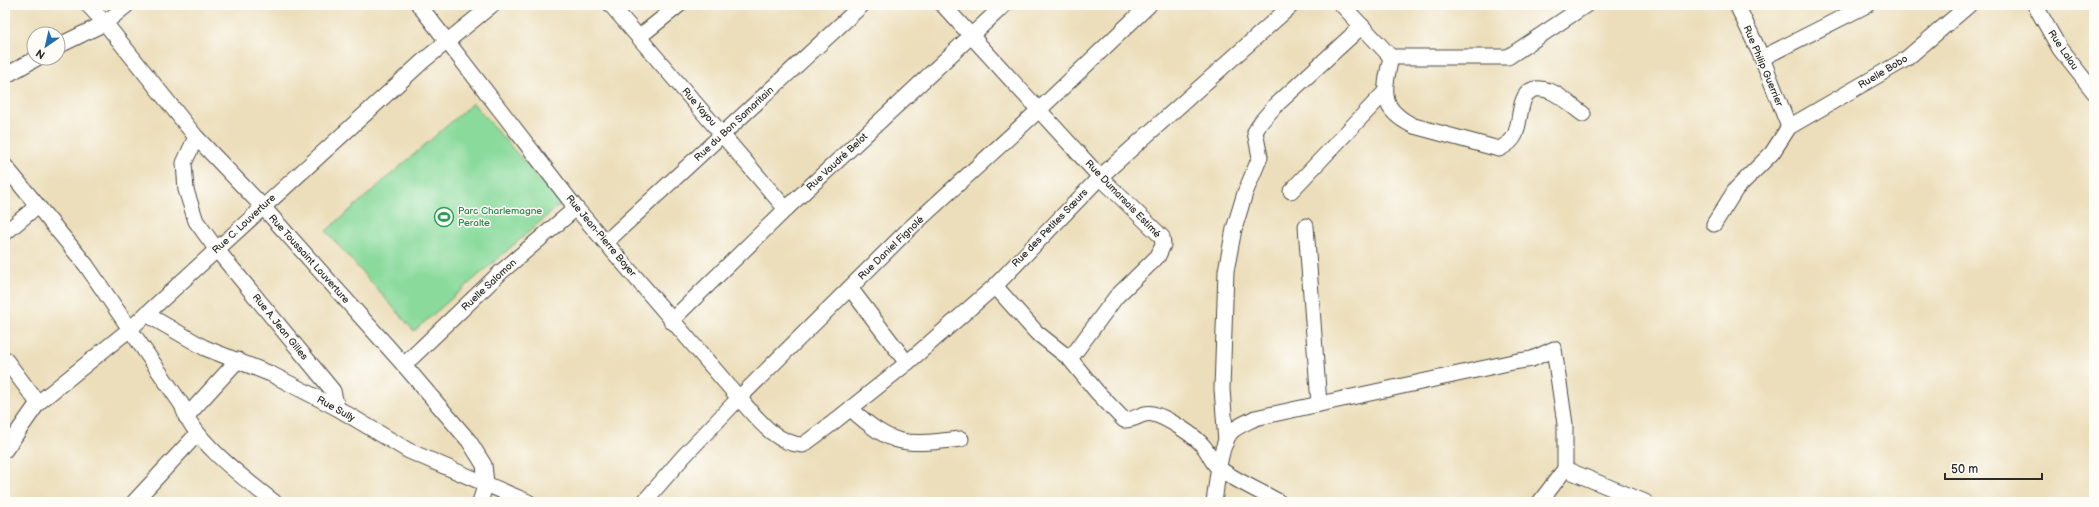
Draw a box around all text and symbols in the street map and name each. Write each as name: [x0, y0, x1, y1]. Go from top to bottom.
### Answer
street label: Rue Philip Guerrier: [1741, 24, 1786, 109]
north arrow: [26, 26, 66, 66]
street label: Rue Lalau: [2045, 28, 2081, 72]
text: N: [34, 46, 48, 62]
street label: Ruelle Bobo: [1856, 52, 1910, 91]
street label: Rue du Bon Samaritain: [692, 84, 776, 164]
street label: Rue Yayou: [679, 85, 719, 129]
street label: Rue Vaudré Belot: [804, 131, 870, 193]
street label: Rue Dumarsais Estimé: [1083, 158, 1163, 240]
street label: Rue des Petites Sœurs: [1010, 186, 1090, 270]
street label: Rue C. Louverture: [210, 192, 278, 256]
street label: Rue Jean-Pierre Boyer: [563, 193, 639, 280]
place label: Parc Charlemagne Peralte: [458, 205, 542, 229]
sports icon: Parc Charlemagne Peralte: [433, 206, 455, 228]
street label: Rue Toussaint Louverture: [266, 212, 352, 306]
street label: Rue Daniel Fignolé: [856, 214, 926, 282]
street label: Ruelle Salomon: [459, 256, 519, 313]
street label: Rue A. Jean Gilles: [250, 292, 310, 363]
street label: Rue Sully: [315, 394, 358, 425]
scale bar: [1945, 455, 2042, 481]
text: 50 m: [1951, 462, 1978, 477]

